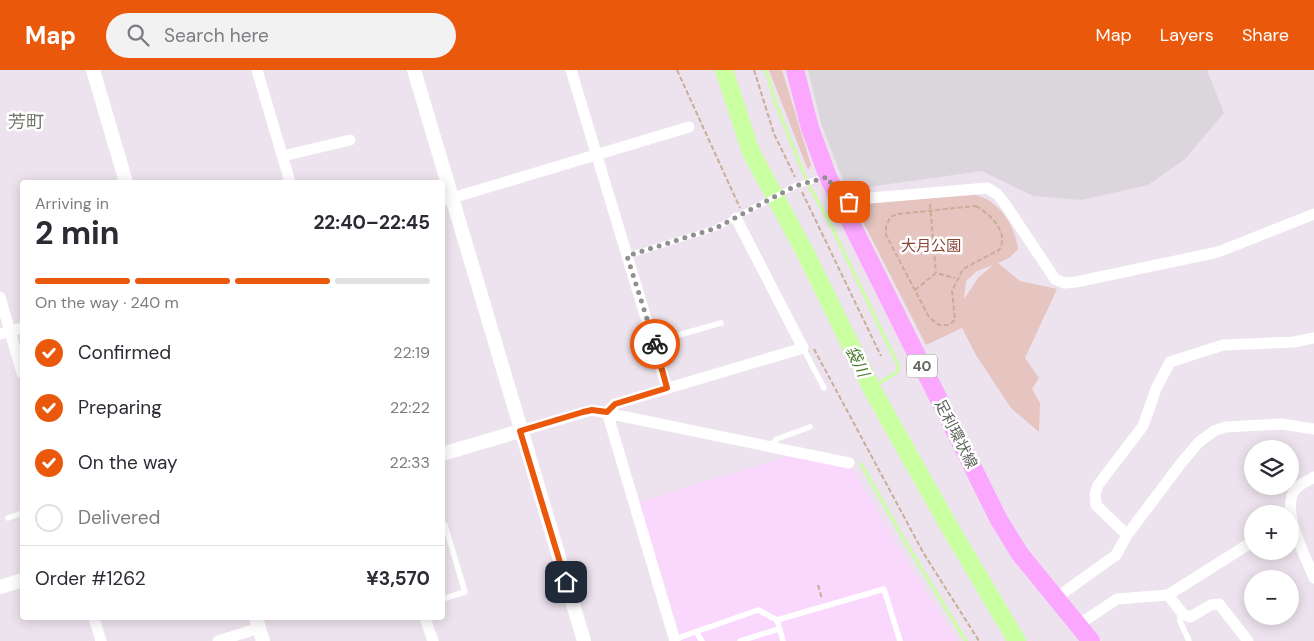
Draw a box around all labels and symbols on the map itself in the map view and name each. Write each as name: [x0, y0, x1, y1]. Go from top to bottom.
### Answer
district label: 芳町: [8, 110, 44, 134]
pin: [828, 181, 870, 223]
park label: 大月公園: [901, 236, 961, 256]
courier: [630, 319, 680, 369]
water label: 袋川: [841, 342, 875, 382]
road number: 40: [907, 354, 937, 378]
street label: 足利環状線: [930, 396, 982, 472]
pin: [545, 561, 587, 603]

